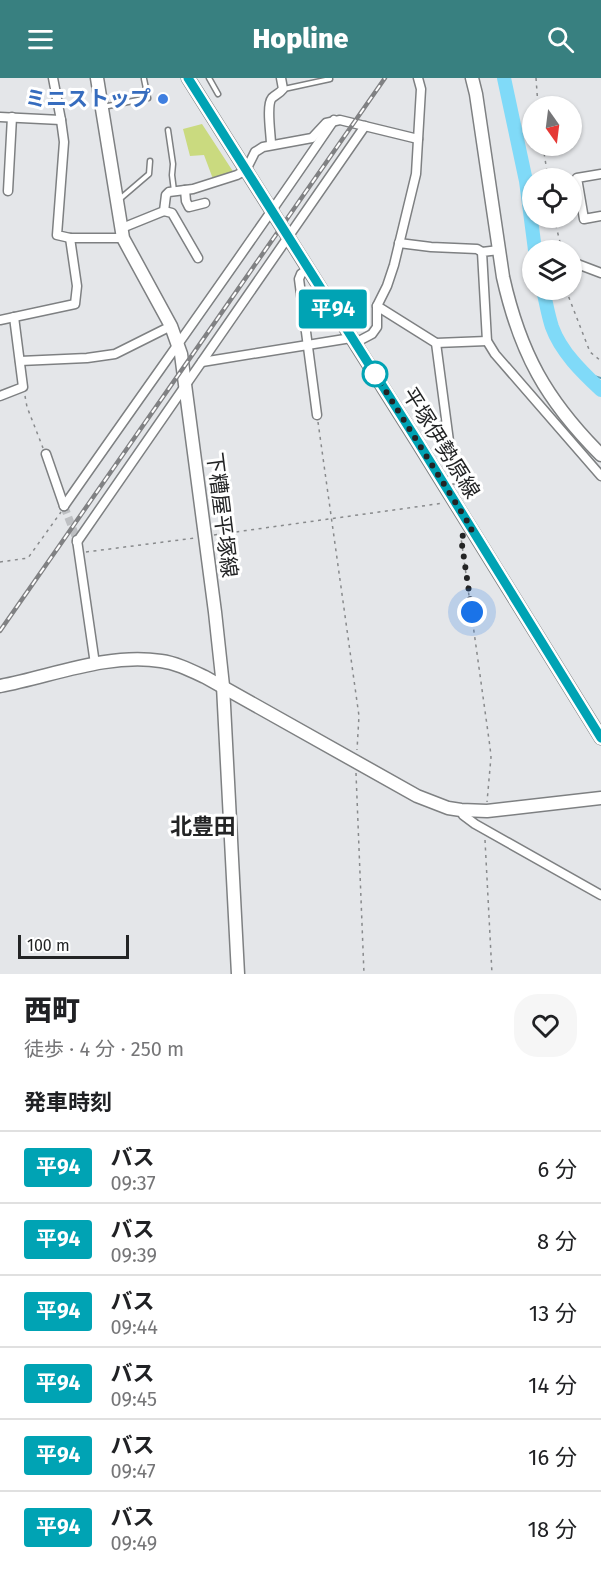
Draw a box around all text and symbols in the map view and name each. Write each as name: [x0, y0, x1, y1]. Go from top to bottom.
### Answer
icon: menu: [24, 23, 57, 56]
text: Hopline: [253, 23, 348, 55]
icon: search: [544, 23, 577, 56]
place label: ミニストップ: [25, 86, 151, 112]
marker: ミニストップ: [156, 92, 170, 106]
north arrow: [522, 96, 582, 156]
map controls: [522, 96, 582, 300]
button: locate: [522, 168, 582, 228]
button: layers: [522, 240, 582, 300]
line badge: 平94: [298, 290, 368, 328]
text: 平94: [311, 296, 355, 322]
unlabelled marker: [362, 361, 388, 387]
street label: 平塚伊勢原線: [397, 383, 485, 503]
street label: 下糟屋平塚線: [201, 451, 243, 579]
your location: [457, 597, 487, 627]
district label: 北豊田: [170, 813, 236, 840]
scale bar: [18, 932, 129, 959]
text: 100 m: [27, 936, 70, 955]
text: 西町: [24, 994, 80, 1027]
button: heart: [514, 994, 577, 1057]
text: 徒歩 · 4 分 · 250 m: [24, 1037, 184, 1061]
text: 発車時刻: [24, 1089, 112, 1116]
text: バス: [110, 1144, 154, 1171]
text: 平94: [36, 1154, 80, 1180]
text: 6 分: [537, 1156, 577, 1183]
text: 09:37: [110, 1171, 156, 1195]
text: バス: [110, 1216, 154, 1243]
text: 平94: [36, 1226, 80, 1252]
text: 8 分: [537, 1228, 577, 1255]
text: 09:39: [110, 1243, 157, 1267]
text: バス: [110, 1288, 154, 1315]
text: 平94: [36, 1298, 80, 1324]
text: 13 分: [529, 1300, 577, 1327]
text: 09:44: [110, 1315, 158, 1339]
text: バス: [110, 1360, 154, 1387]
text: 平94: [36, 1370, 80, 1396]
text: 14 分: [528, 1372, 577, 1399]
text: 09:45: [110, 1387, 157, 1411]
text: バス: [110, 1432, 154, 1459]
text: 平94: [36, 1442, 80, 1468]
text: 16 分: [528, 1444, 577, 1471]
text: 09:47: [110, 1459, 156, 1483]
text: バス: [110, 1504, 154, 1531]
text: 平94: [36, 1514, 80, 1540]
text: 18 分: [528, 1516, 577, 1543]
text: 09:49: [110, 1531, 157, 1555]

